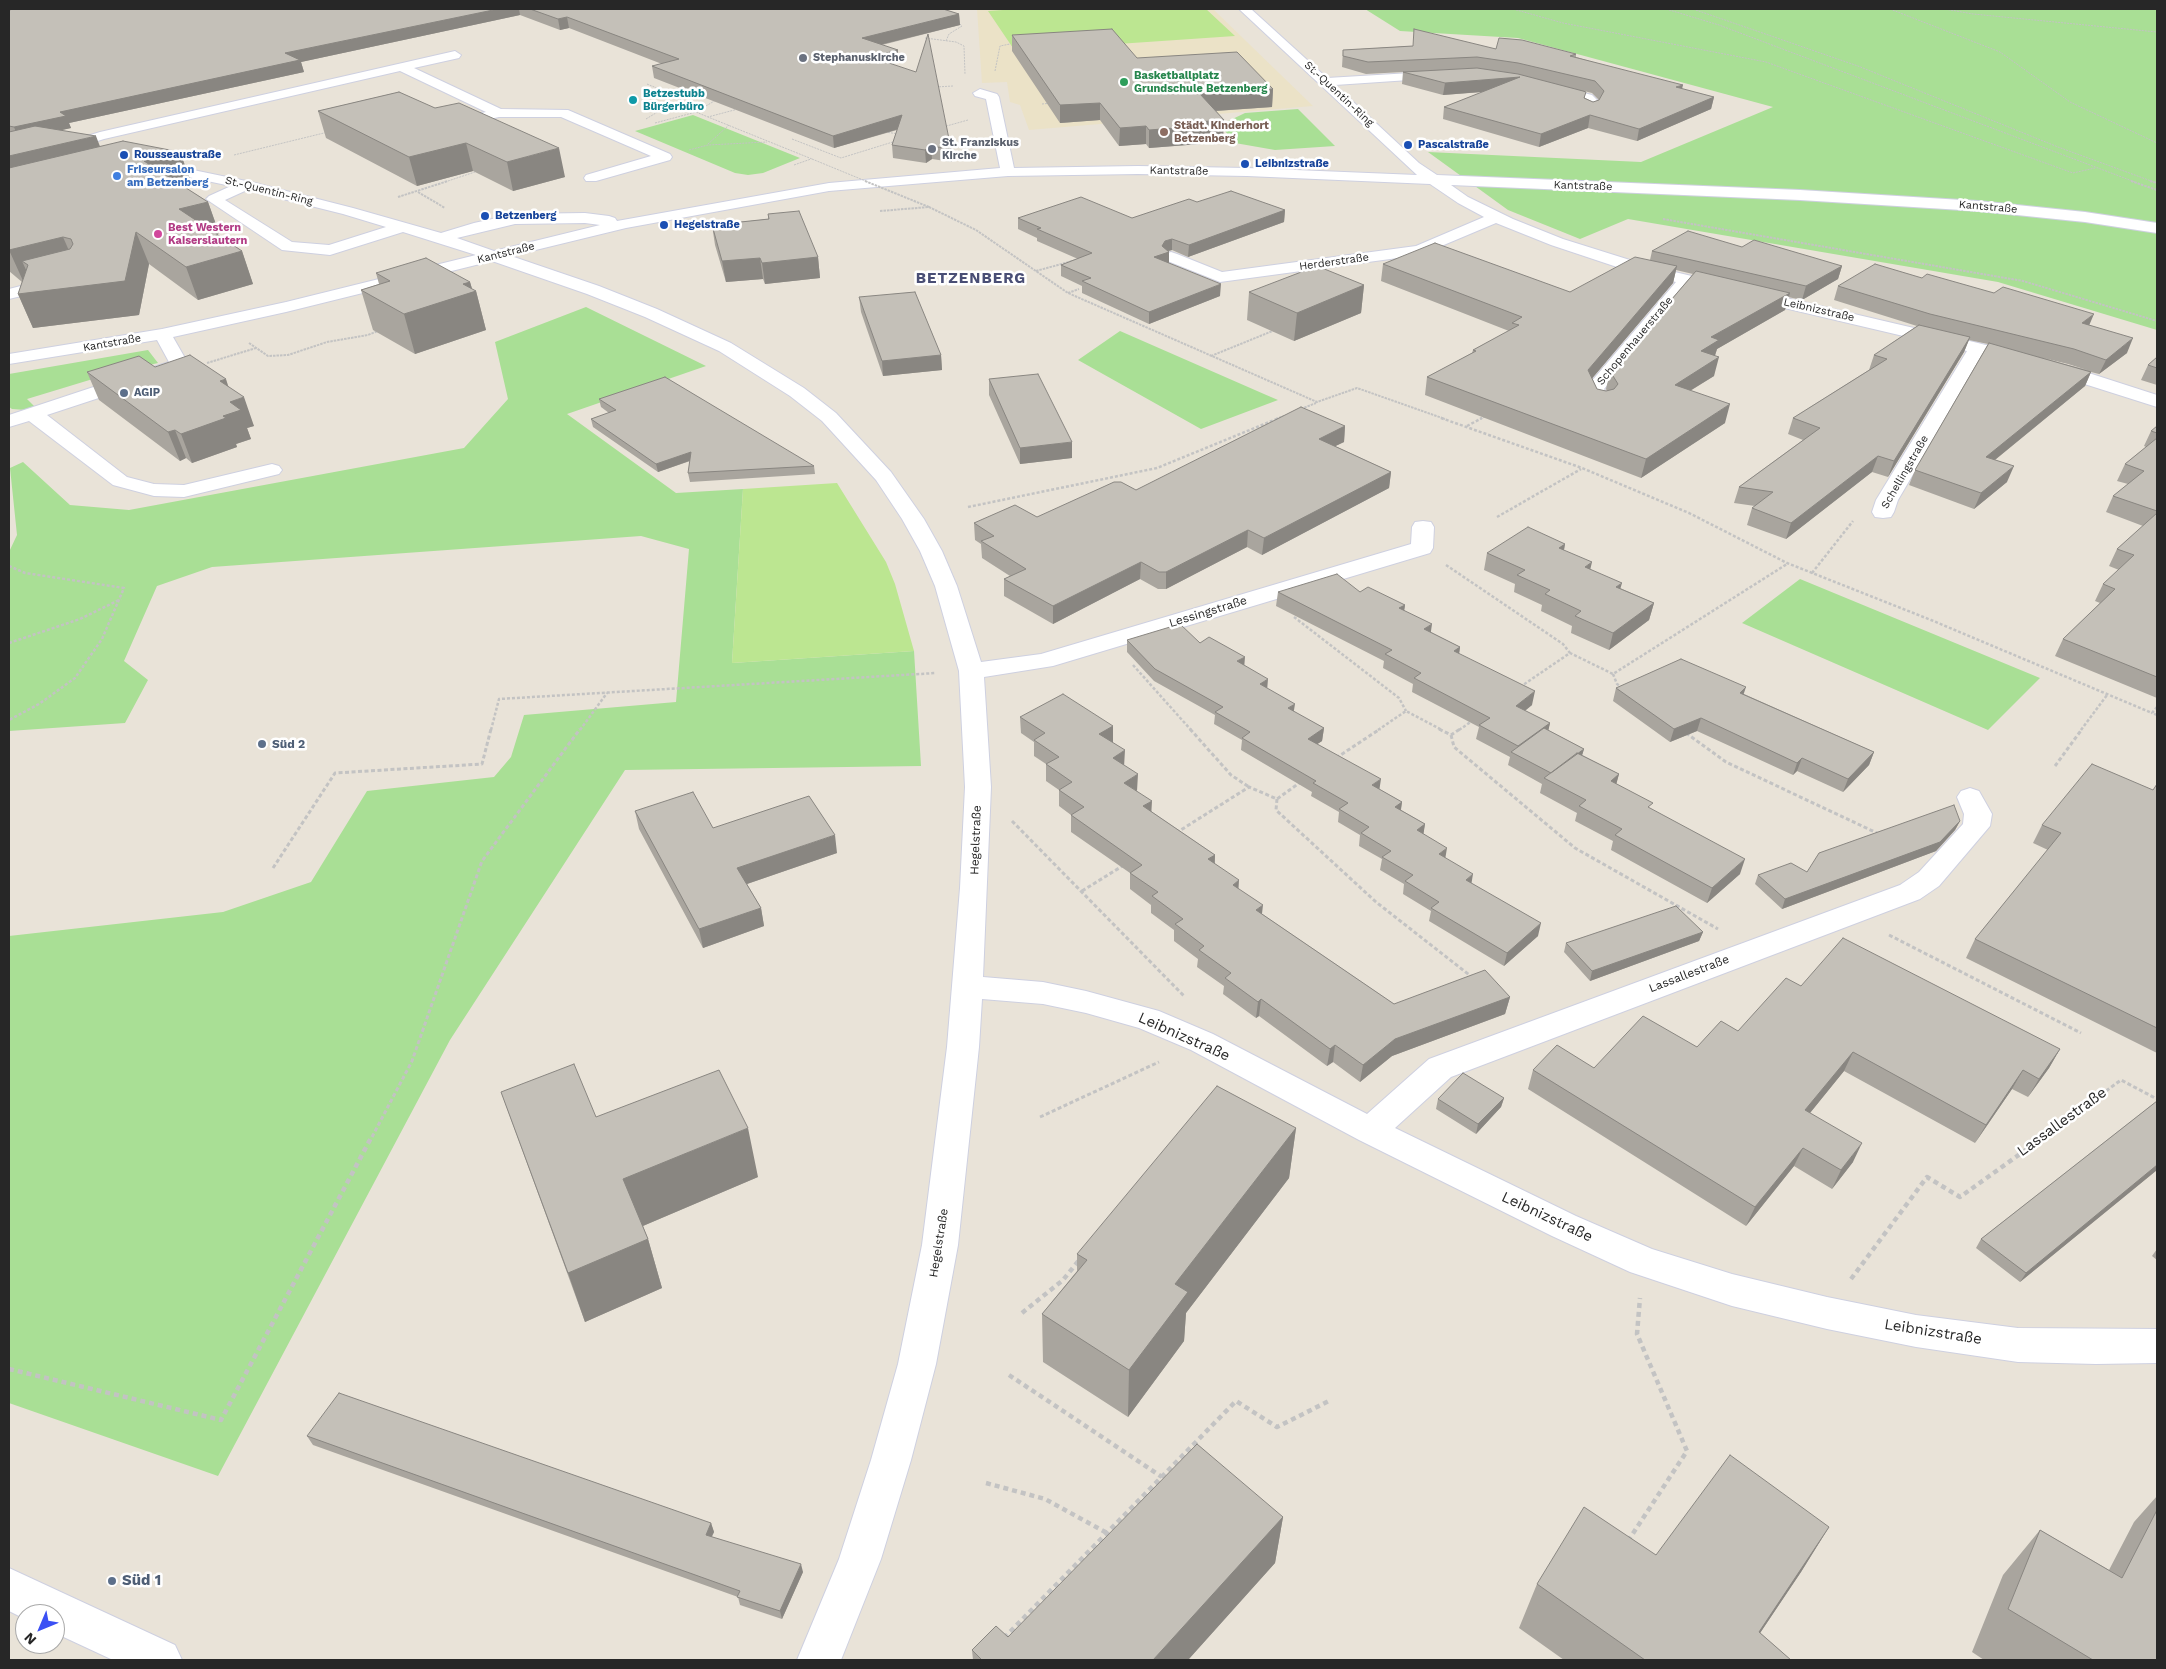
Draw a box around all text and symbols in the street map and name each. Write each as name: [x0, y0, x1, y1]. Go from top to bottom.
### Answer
place label: Stephanuskirche: [813, 51, 905, 65]
marker: Stephanuskirche: [797, 52, 809, 64]
street label: St.-Quentin-Ring: [1302, 58, 1376, 130]
place label: Basketballplatz Grundschule Betzenberg: [1134, 69, 1268, 95]
marker: Basketballplatz Grundschule Betzenberg: [1118, 76, 1130, 88]
place label: Betzestubb Bürgerbüro: [643, 87, 705, 113]
marker: Betzestubb Bürgerbüro: [627, 94, 639, 106]
place label: Städt. Kinderhort Betzenberg: [1174, 119, 1269, 145]
marker: Städt. Kinderhort Betzenberg: [1158, 126, 1170, 138]
place label: St. Franziskus Kirche: [942, 136, 1019, 162]
place label: Pascalstraße: [1418, 138, 1489, 152]
marker: Pascalstraße: [1402, 139, 1414, 151]
marker: St. Franziskus Kirche: [926, 143, 938, 155]
place label: Rousseaustraße: [134, 148, 221, 162]
marker: Rousseaustraße: [118, 149, 130, 161]
place label: Leibnizstraße: [1255, 157, 1329, 171]
marker: Leibnizstraße: [1239, 158, 1251, 170]
place label: Friseursalon am Betzenberg: [127, 163, 208, 189]
street label: Kantstraße: [1150, 164, 1208, 178]
marker: Friseursalon am Betzenberg: [111, 170, 123, 182]
street label: St.-Quentin-Ring: [224, 174, 314, 208]
street label: Kantstraße: [1553, 178, 1613, 194]
street label: Kantstraße: [1958, 198, 2018, 216]
place label: Betzenberg: [495, 209, 557, 223]
marker: Betzenberg: [479, 210, 491, 222]
place label: Hegelstraße: [674, 218, 740, 232]
marker: Hegelstraße: [658, 219, 670, 231]
place label: Best Western Kaiserslautern: [168, 221, 247, 247]
marker: Best Western Kaiserslautern: [152, 228, 164, 240]
street label: Kantstraße: [476, 239, 536, 267]
street label: Herderstraße: [1298, 251, 1370, 273]
district label: BETZENBERG: [915, 270, 1027, 288]
street label: Schopenhauerstraße: [1594, 294, 1676, 388]
street label: Leibnizstraße: [1782, 295, 1856, 325]
street label: Kantstraße: [82, 331, 142, 355]
place label: AGIP: [134, 386, 160, 400]
marker: AGIP: [118, 387, 130, 399]
street label: Schellingstraße: [1879, 433, 1931, 511]
street label: Lessingstraße: [1167, 593, 1249, 631]
place label: Süd 2: [272, 737, 305, 751]
marker: Süd 2: [256, 738, 268, 750]
street label: Hegelstraße: [968, 805, 984, 875]
street label: Lassallestraße: [1647, 952, 1731, 996]
street label: Leibnizstraße: [1135, 1009, 1233, 1065]
street label: Lassallestraße: [2014, 1084, 2110, 1160]
street label: Leibnizstraße: [1499, 1188, 1595, 1246]
street label: Hegelstraße: [926, 1207, 952, 1279]
street label: Leibnizstraße: [1883, 1315, 1983, 1349]
place label: Süd 1: [122, 1572, 161, 1590]
marker: Süd 1: [106, 1575, 118, 1587]
north arrow: [15, 1604, 65, 1654]
text: N: [21, 1630, 39, 1648]

